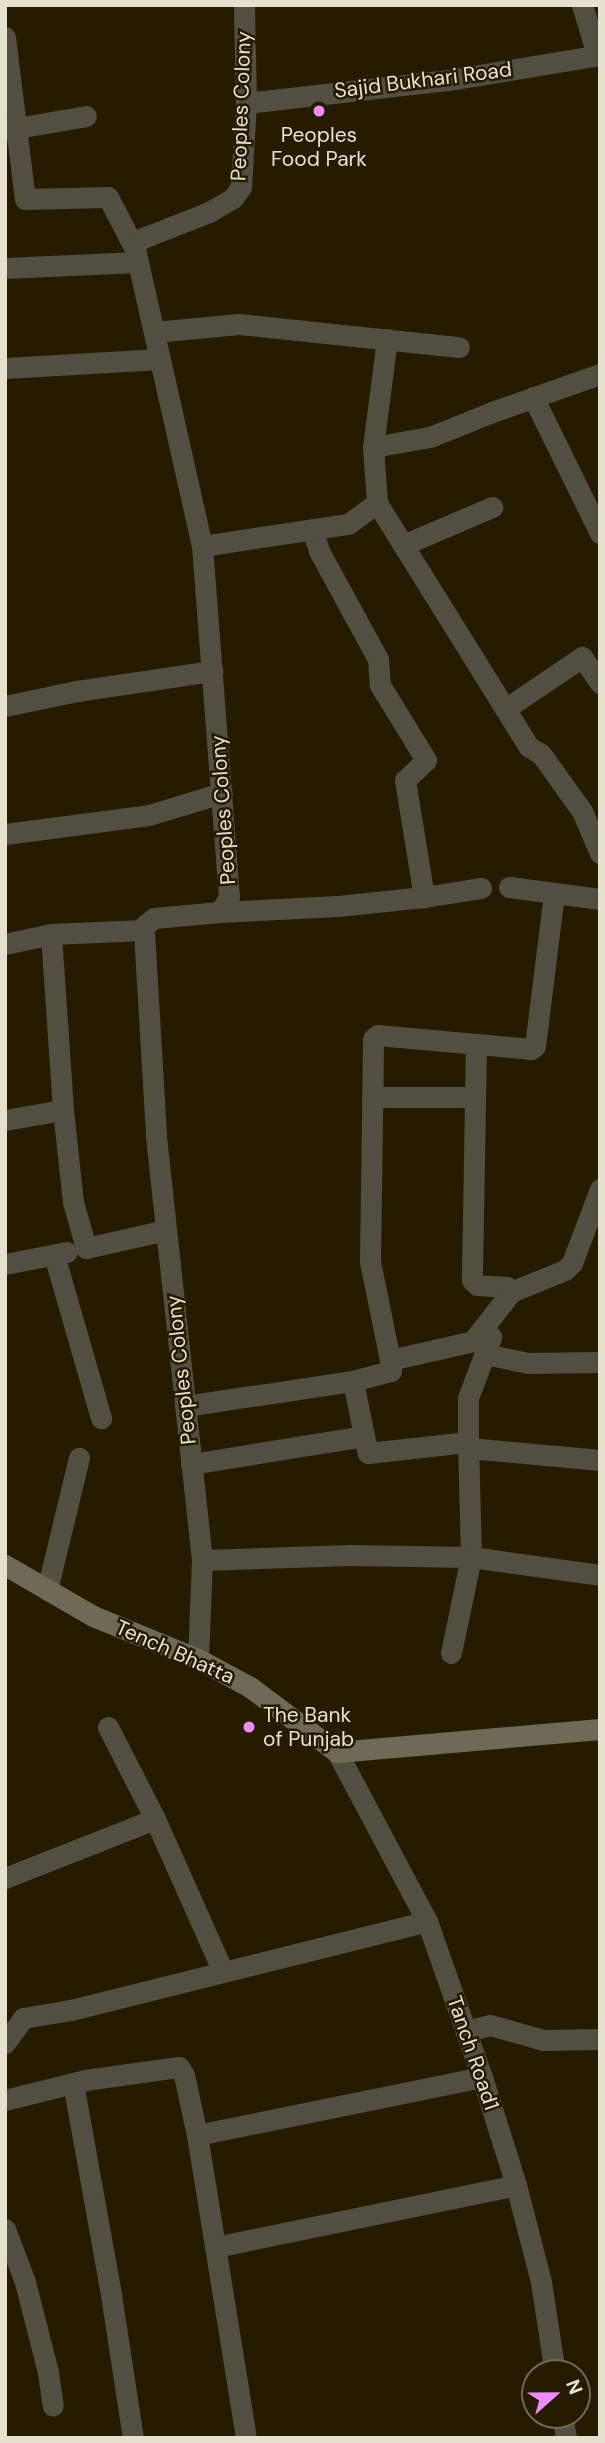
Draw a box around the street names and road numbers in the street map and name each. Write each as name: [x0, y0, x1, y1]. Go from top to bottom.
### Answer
street label: Peoples Colony: [226, 31, 256, 181]
street label: Sajid Bukhari Road: [333, 57, 513, 103]
street label: Peoples Colony: [205, 734, 241, 886]
street label: Peoples Colony: [161, 1294, 201, 1446]
street label: Tench Bhatta: [112, 1615, 238, 1689]
street label: Tanch Road1: [442, 1993, 504, 2113]

